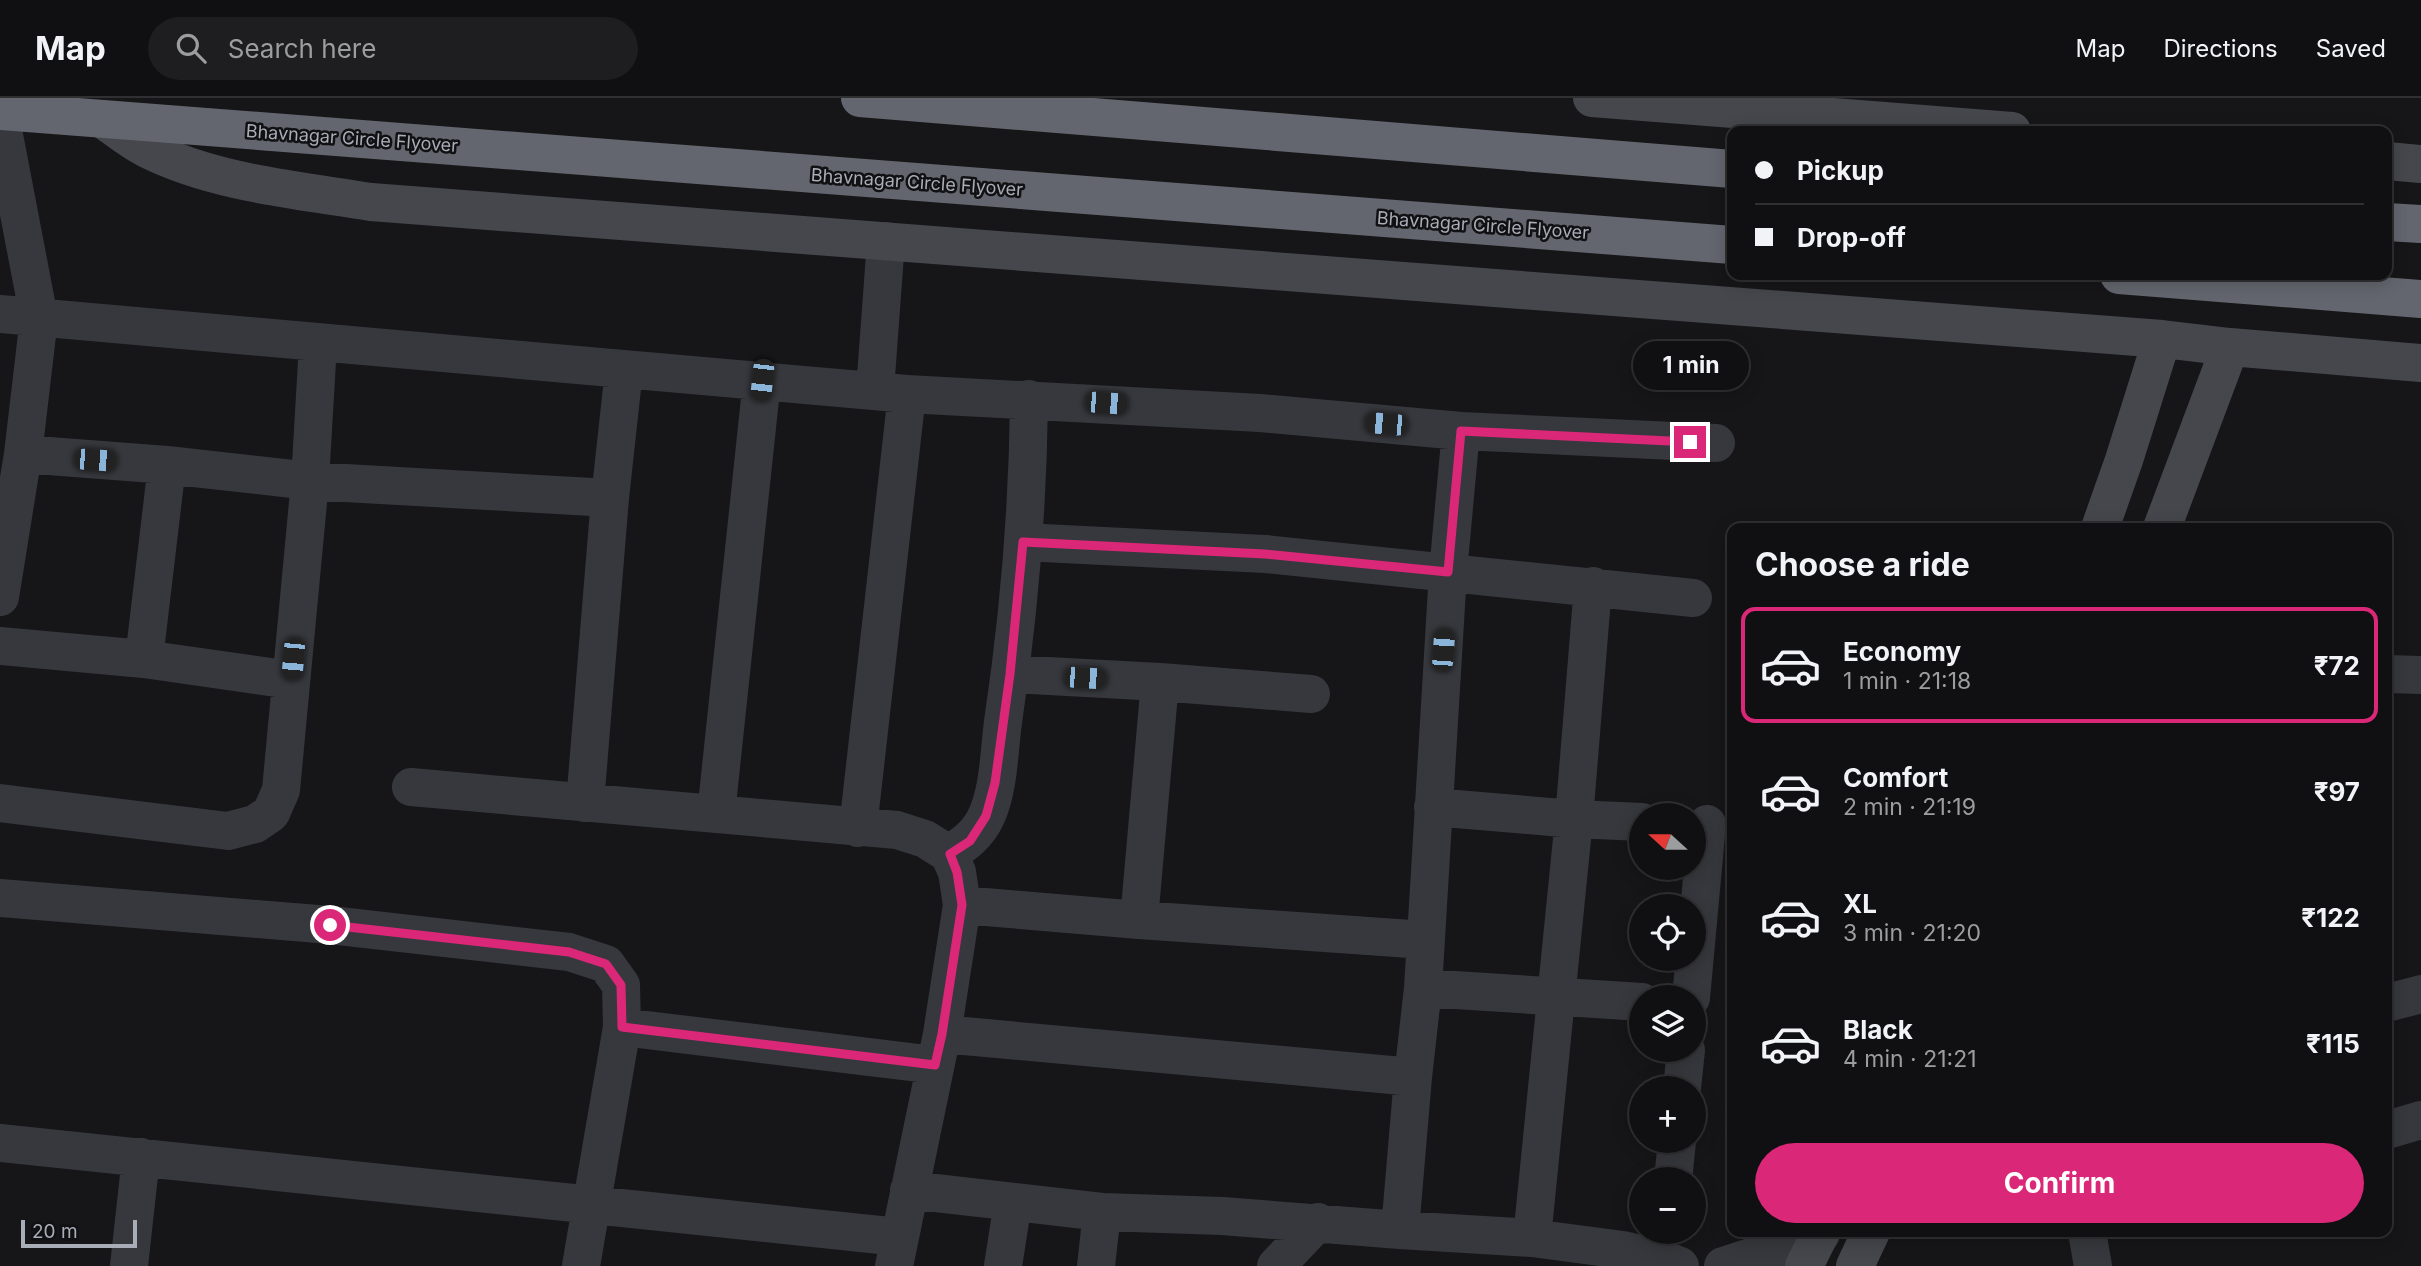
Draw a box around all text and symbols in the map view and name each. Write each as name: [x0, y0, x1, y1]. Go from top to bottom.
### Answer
search box: [148, 17, 638, 80]
text: Map: [35, 28, 106, 68]
icon: search: [172, 29, 210, 67]
text: Search here: [228, 33, 376, 64]
text: Map: [2076, 34, 2125, 63]
text: Directions: [2163, 34, 2278, 63]
text: Saved: [2316, 34, 2386, 63]
street label: Bhavnagar Circle Flyover: [245, 120, 459, 156]
text: Pickup: [1797, 155, 1884, 186]
street label: Bhavnagar Circle Flyover: [810, 164, 1024, 200]
street label: Bhavnagar Circle Flyover: [1376, 207, 1590, 243]
text: Drop-off: [1797, 222, 1906, 253]
callout: 1 min: [1632, 341, 1748, 390]
text: 1 min: [1663, 351, 1719, 379]
car: [750, 358, 775, 402]
car: [1085, 391, 1128, 415]
car: [1365, 412, 1408, 436]
route end: [1674, 426, 1706, 458]
car: [74, 448, 117, 472]
text: Choose a ride: [1755, 545, 1970, 584]
car: [1432, 628, 1455, 672]
icon: car: [1759, 634, 1822, 697]
text: Economy: [1843, 636, 1961, 667]
car: [281, 637, 306, 681]
text: ₹72: [2314, 650, 2360, 681]
car: [1064, 666, 1107, 690]
text: 1 min · 21:18: [1843, 667, 1971, 695]
icon: car: [1759, 760, 1822, 823]
text: Comfort: [1843, 762, 1948, 793]
text: ₹97: [2314, 776, 2360, 807]
text: 2 min · 21:19: [1843, 793, 1976, 821]
north arrow: [1629, 803, 1706, 880]
map controls: [1629, 803, 1706, 1244]
icon: car: [1759, 886, 1822, 949]
text: XL: [1843, 888, 1877, 919]
button: locate: [1629, 894, 1706, 971]
text: ₹122: [2301, 902, 2360, 933]
route start: [314, 909, 346, 941]
text: 3 min · 21:20: [1843, 919, 1981, 947]
button: layers: [1629, 985, 1706, 1062]
icon: car: [1759, 1012, 1822, 1075]
text: Black: [1843, 1014, 1913, 1045]
text: ₹115: [2306, 1028, 2360, 1059]
text: 4 min · 21:21: [1843, 1045, 1977, 1073]
button: +: [1629, 1076, 1706, 1153]
button: Confirm: [1755, 1143, 2364, 1223]
button: −: [1629, 1167, 1706, 1244]
scale bar: [21, 1217, 136, 1249]
text: 20 m: [32, 1220, 78, 1243]

